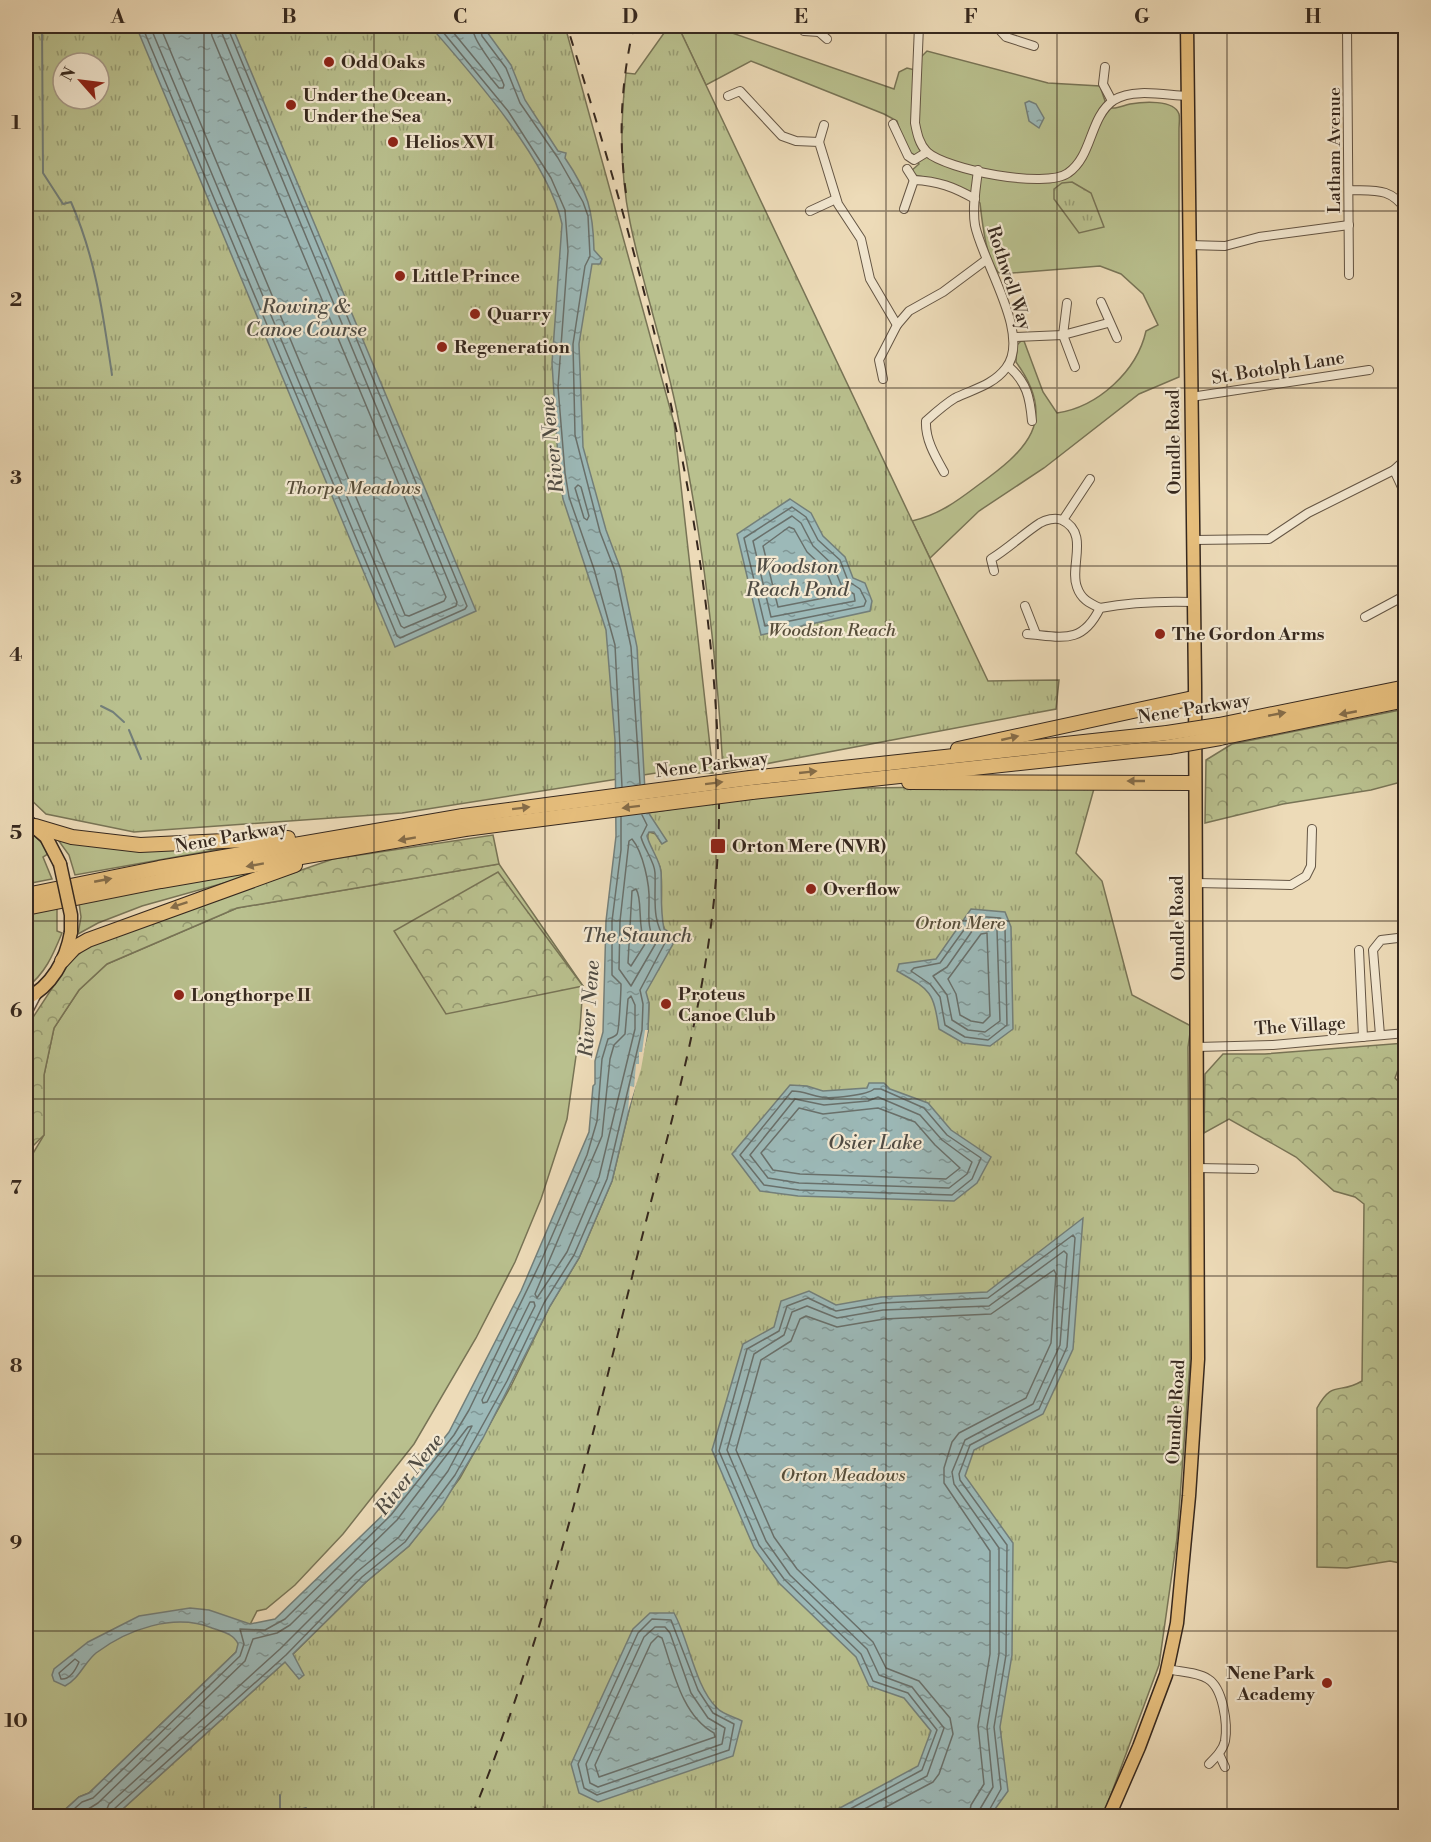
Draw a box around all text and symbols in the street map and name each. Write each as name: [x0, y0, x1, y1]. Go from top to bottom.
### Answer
text: A: [110, 5, 126, 30]
text: B: [281, 5, 297, 30]
text: C: [453, 5, 467, 30]
text: D: [622, 5, 638, 30]
text: E: [794, 5, 808, 30]
text: F: [964, 5, 978, 30]
text: G: [1134, 5, 1150, 30]
text: H: [1305, 5, 1322, 30]
north arrow: [51, 51, 111, 111]
place label: Odd Oaks: [341, 51, 425, 74]
marker: Odd Oaks: [322, 55, 336, 69]
text: N: [57, 64, 81, 85]
place label: Under the Ocean, Under the Sea: [303, 84, 452, 128]
street label: Latham Avenue: [1323, 87, 1346, 213]
marker: Under the Ocean, Under the Sea: [284, 98, 298, 112]
text: 1: [11, 111, 21, 136]
place label: Helios XVI: [405, 131, 494, 154]
marker: Helios XVI: [386, 135, 400, 149]
street label: Rothwell Way: [981, 223, 1037, 333]
place label: Little Prince: [412, 265, 520, 288]
marker: Little Prince: [393, 269, 407, 283]
text: 2: [10, 288, 22, 313]
water label: Rowing & Canoe Course: [246, 295, 367, 343]
place label: Quarry: [487, 303, 552, 326]
marker: Quarry: [468, 307, 482, 321]
place label: Regeneration: [454, 336, 570, 359]
marker: Regeneration: [435, 340, 449, 354]
street label: St. Botolph Lane: [1210, 346, 1346, 390]
street label: Oundle Road: [1162, 388, 1186, 495]
water label: River Nene: [535, 395, 571, 496]
text: 3: [10, 466, 22, 491]
park label: Thorpe Meadows: [285, 477, 421, 500]
water label: Woodston Reach Pond: [745, 555, 849, 603]
park label: Woodston Reach: [768, 619, 897, 642]
place label: The Gordon Arms: [1172, 623, 1325, 646]
marker: The Gordon Arms: [1153, 627, 1167, 641]
text: 4: [9, 643, 23, 668]
street label: Nene Parkway: [1136, 689, 1252, 729]
one-way arrow: [1267, 709, 1286, 718]
one-way arrow: [1339, 709, 1358, 718]
one-way arrow: [1001, 733, 1019, 743]
street label: Nene Parkway: [654, 747, 770, 783]
one-way arrow: [799, 767, 818, 777]
one-way arrow: [1126, 776, 1145, 786]
one-way arrow: [705, 778, 724, 787]
one-way arrow: [622, 803, 641, 812]
one-way arrow: [512, 804, 531, 813]
street label: Nene Parkway: [173, 816, 289, 858]
text: 5: [10, 821, 22, 846]
one-way arrow: [397, 835, 416, 844]
place label: Orton Mere (NVR): [732, 835, 886, 858]
marker: Orton Mere (NVR): [709, 837, 727, 855]
one-way arrow: [245, 861, 264, 870]
one-way arrow: [94, 874, 113, 884]
street label: Oundle Road: [1166, 874, 1190, 981]
place label: Overflow: [823, 878, 900, 901]
marker: Overflow: [804, 882, 818, 896]
one-way arrow: [170, 901, 188, 911]
park label: Orton Mere: [915, 912, 1006, 935]
water label: The Staunch: [582, 924, 693, 949]
water label: River Nene: [574, 959, 606, 1059]
place label: Proteus Canoe Club: [678, 983, 776, 1027]
place label: Longthorpe II: [191, 984, 311, 1007]
marker: Longthorpe II: [172, 988, 186, 1002]
marker: Proteus Canoe Club: [659, 997, 673, 1011]
text: 6: [10, 999, 23, 1024]
street label: The Village: [1254, 1011, 1346, 1041]
water label: Osier Lake: [828, 1131, 923, 1156]
text: 7: [10, 1176, 22, 1201]
text: 8: [10, 1354, 23, 1379]
street label: Oundle Road: [1162, 1358, 1190, 1465]
water label: River Nene: [370, 1429, 450, 1522]
park label: Orton Meadows: [781, 1464, 906, 1487]
text: 9: [10, 1531, 22, 1556]
place label: Nene Park Academy: [1226, 1662, 1316, 1706]
marker: Nene Park Academy: [1320, 1676, 1334, 1690]
text: 10: [4, 1709, 28, 1734]

